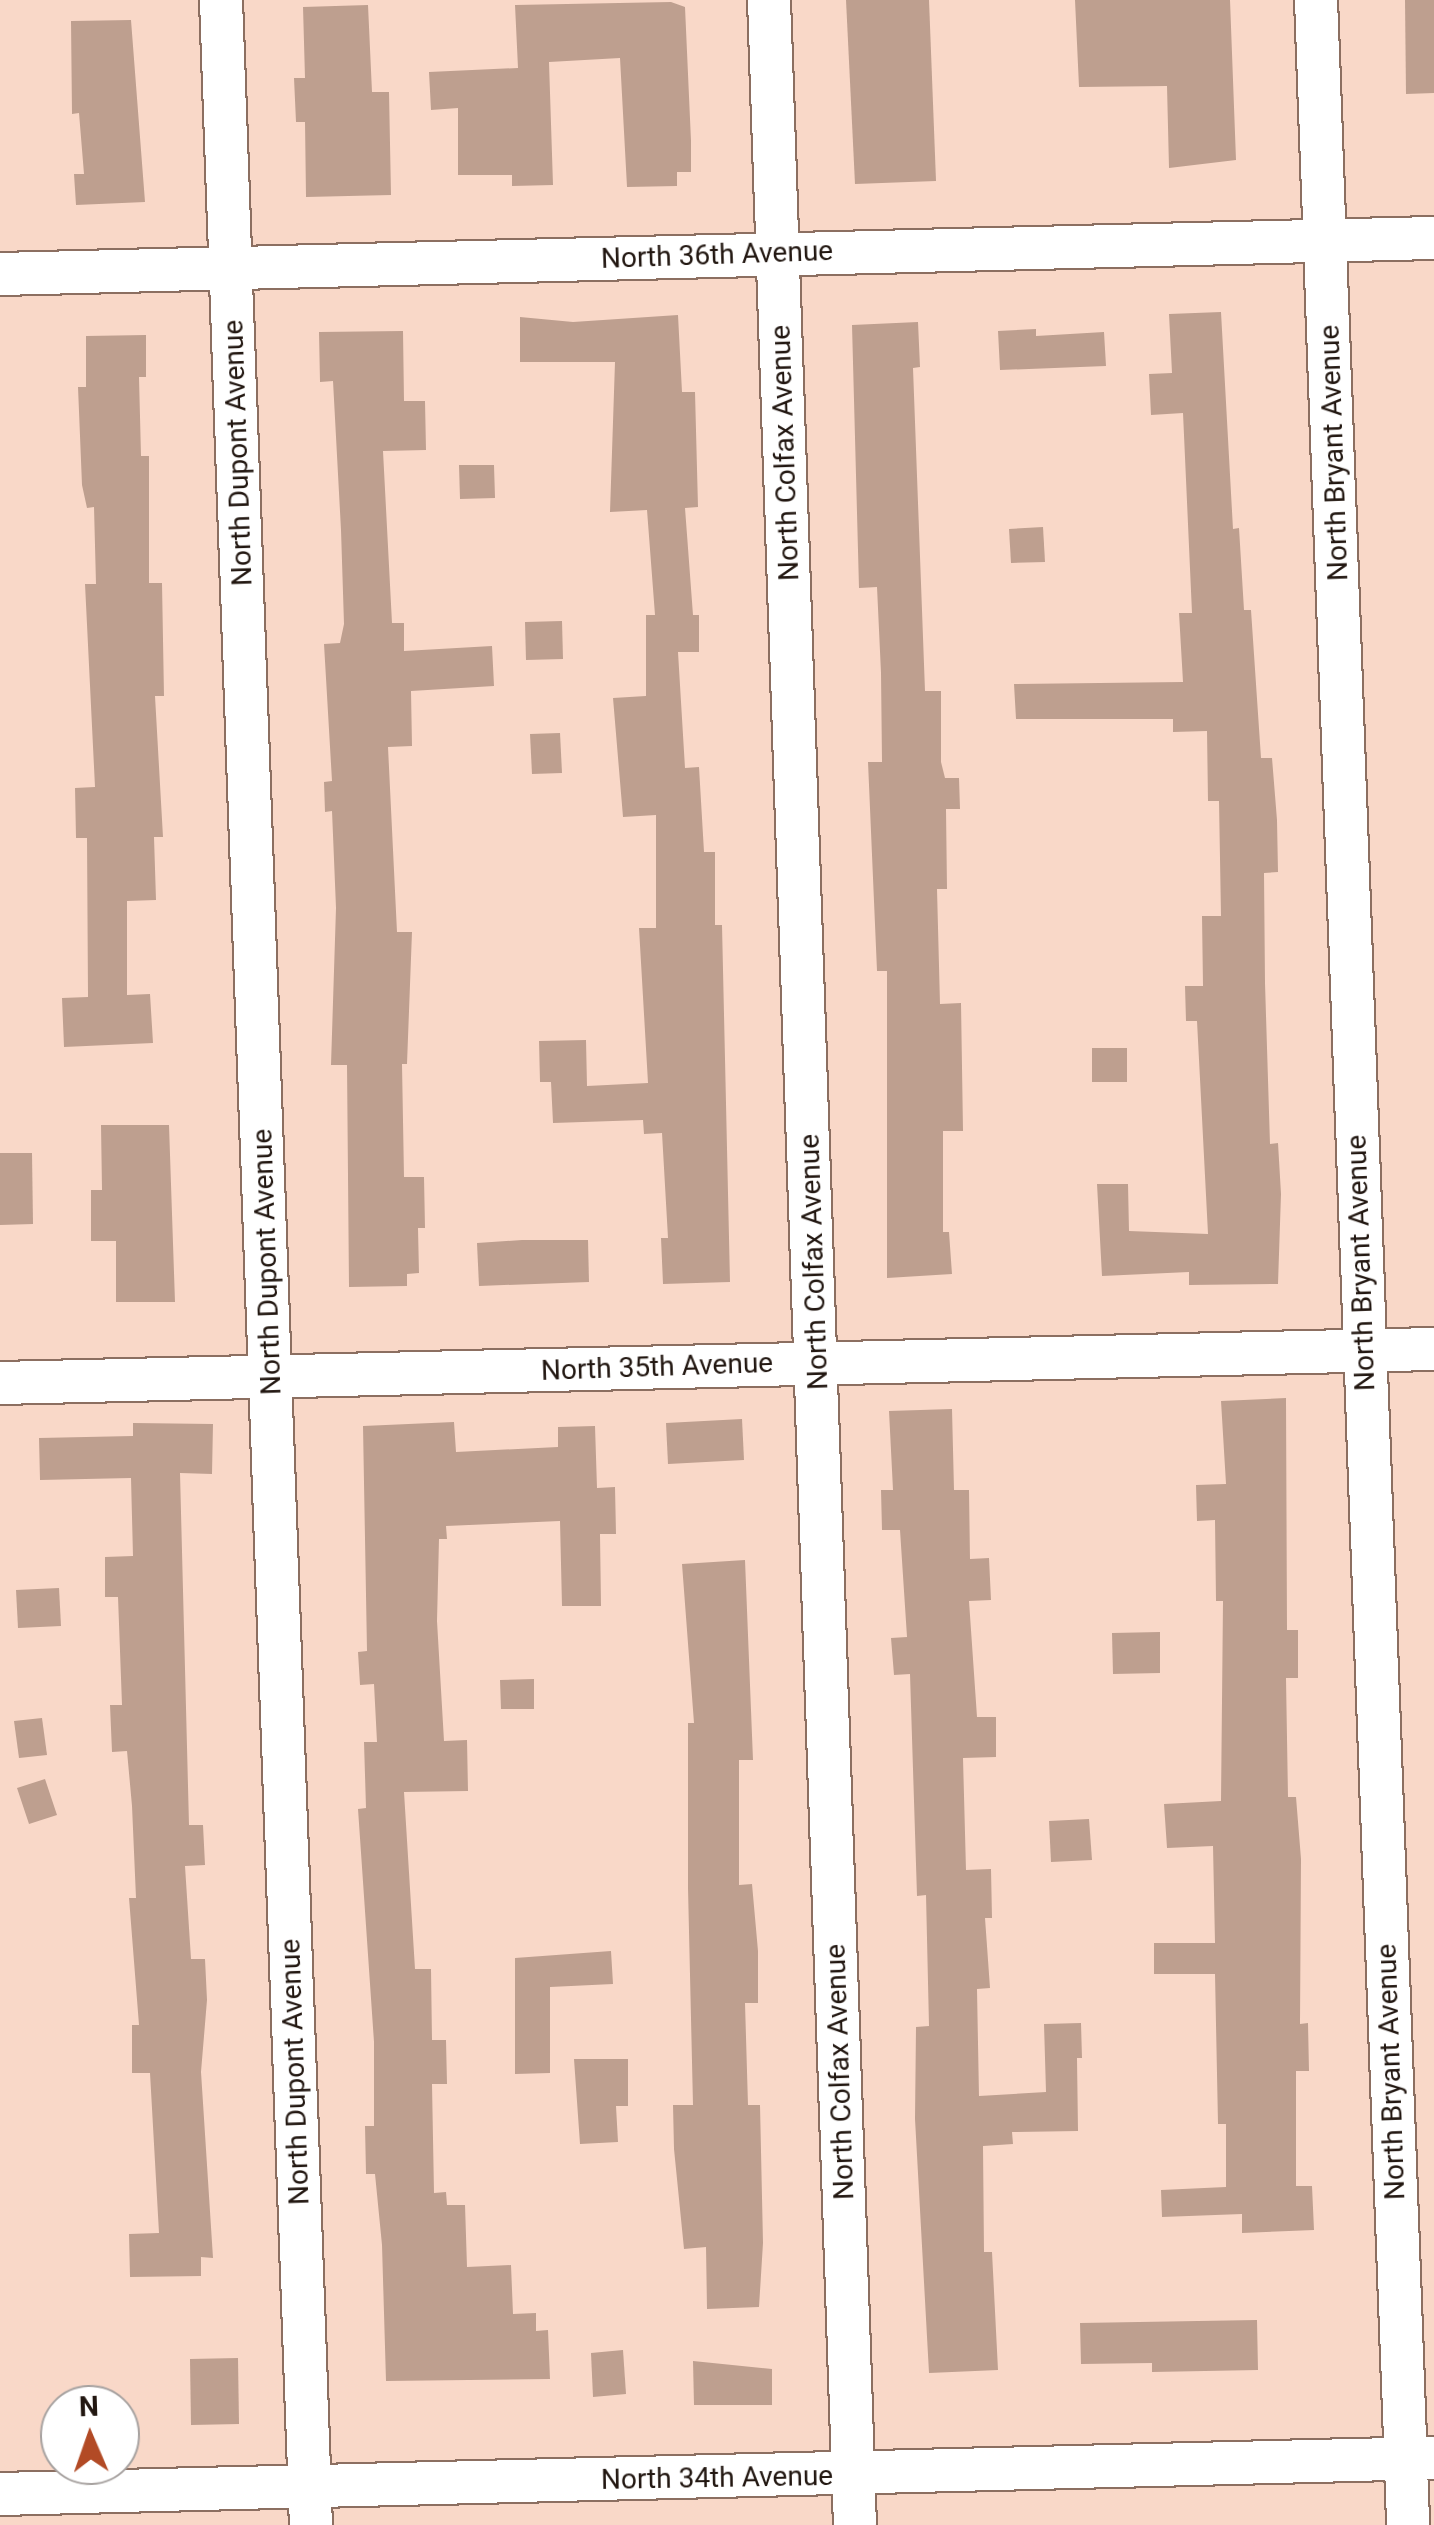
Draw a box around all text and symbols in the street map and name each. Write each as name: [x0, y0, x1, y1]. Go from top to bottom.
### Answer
street label: North 36th Avenue: [600, 234, 834, 276]
street label: North Dupont Avenue: [217, 319, 259, 587]
street label: North Colfax Avenue: [764, 324, 806, 582]
street label: North Bryant Avenue: [1313, 324, 1355, 582]
street label: North Dupont Avenue: [246, 1128, 288, 1396]
street label: North Colfax Avenue: [793, 1133, 835, 1391]
street label: North Bryant Avenue: [1340, 1134, 1382, 1392]
street label: North 35th Avenue: [540, 1346, 774, 1388]
street label: North Dupont Avenue: [274, 1938, 316, 2206]
street label: North Colfax Avenue: [819, 1943, 861, 2201]
street label: North Bryant Avenue: [1370, 1943, 1412, 2201]
north arrow: [40, 2385, 140, 2485]
text: N: [79, 2390, 99, 2423]
street label: North 34th Avenue: [601, 2459, 833, 2497]

